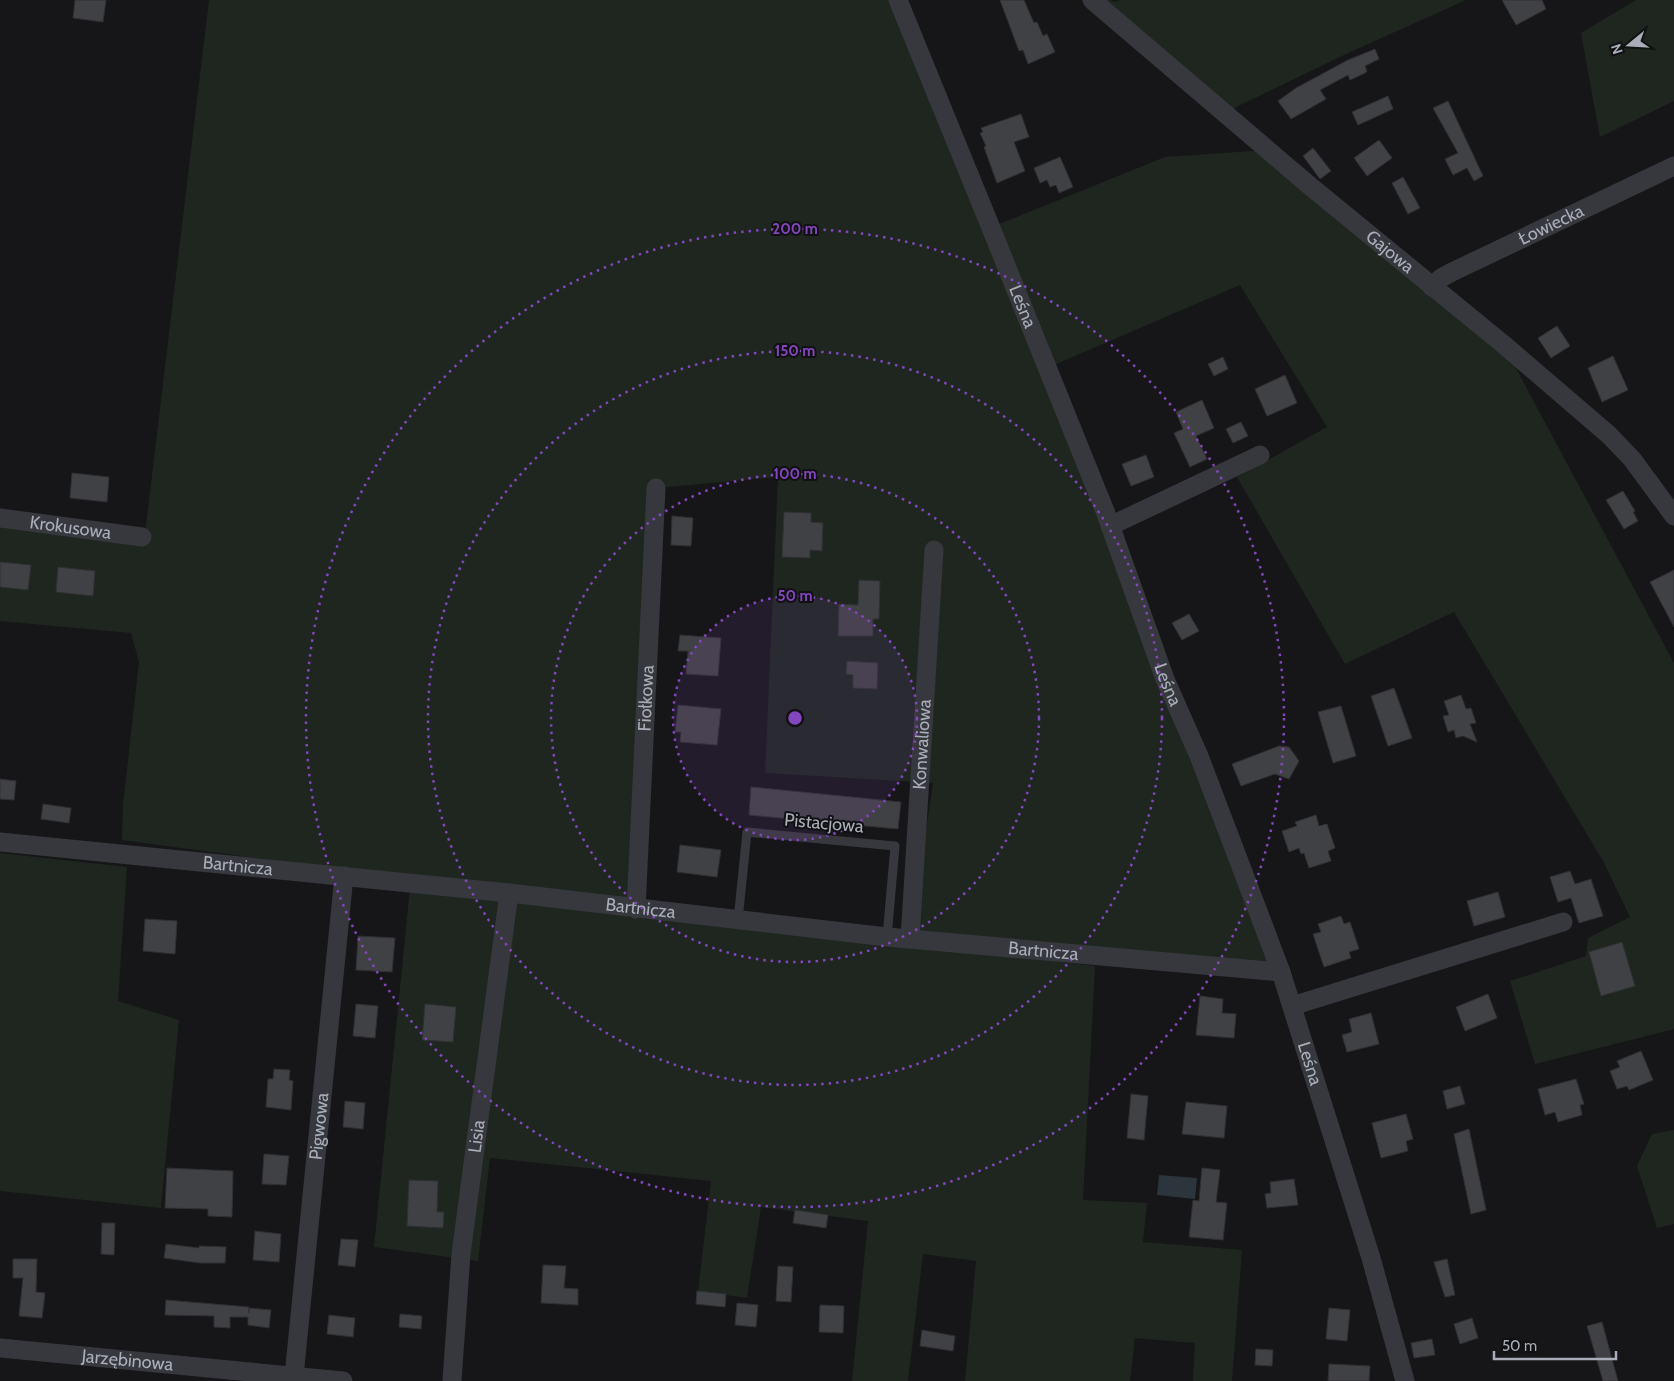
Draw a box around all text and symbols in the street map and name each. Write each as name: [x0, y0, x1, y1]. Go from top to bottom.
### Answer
north arrow: [1604, 20, 1654, 70]
text: N: [1607, 42, 1627, 57]
street label: Łowiecka: [1515, 200, 1588, 250]
text: 200 m: [772, 220, 818, 238]
street label: Gajowa: [1361, 225, 1419, 278]
street label: Leśna: [1004, 282, 1041, 332]
text: 150 m: [775, 342, 815, 360]
text: 100 m: [773, 465, 817, 483]
street label: Krokusowa: [28, 511, 113, 544]
text: 50 m: [777, 587, 813, 605]
street label: Leśna: [1149, 660, 1187, 710]
street label: Fiołkowa: [633, 664, 659, 732]
street label: Konwaliowa: [908, 698, 936, 790]
centre of rings: [786, 709, 804, 727]
street label: Pistacjowa: [783, 809, 865, 837]
street label: Bartnicza: [202, 851, 274, 880]
street label: Bartnicza: [604, 893, 677, 923]
street label: Bartnicza: [1007, 937, 1080, 965]
street label: Leśna: [1293, 1039, 1327, 1088]
street label: Pigwowa: [305, 1091, 333, 1161]
street label: Lisia: [464, 1118, 490, 1154]
scale bar: [1494, 1328, 1616, 1360]
text: 50 m: [1502, 1337, 1537, 1355]
street label: Jarzębinowa: [80, 1345, 175, 1376]

